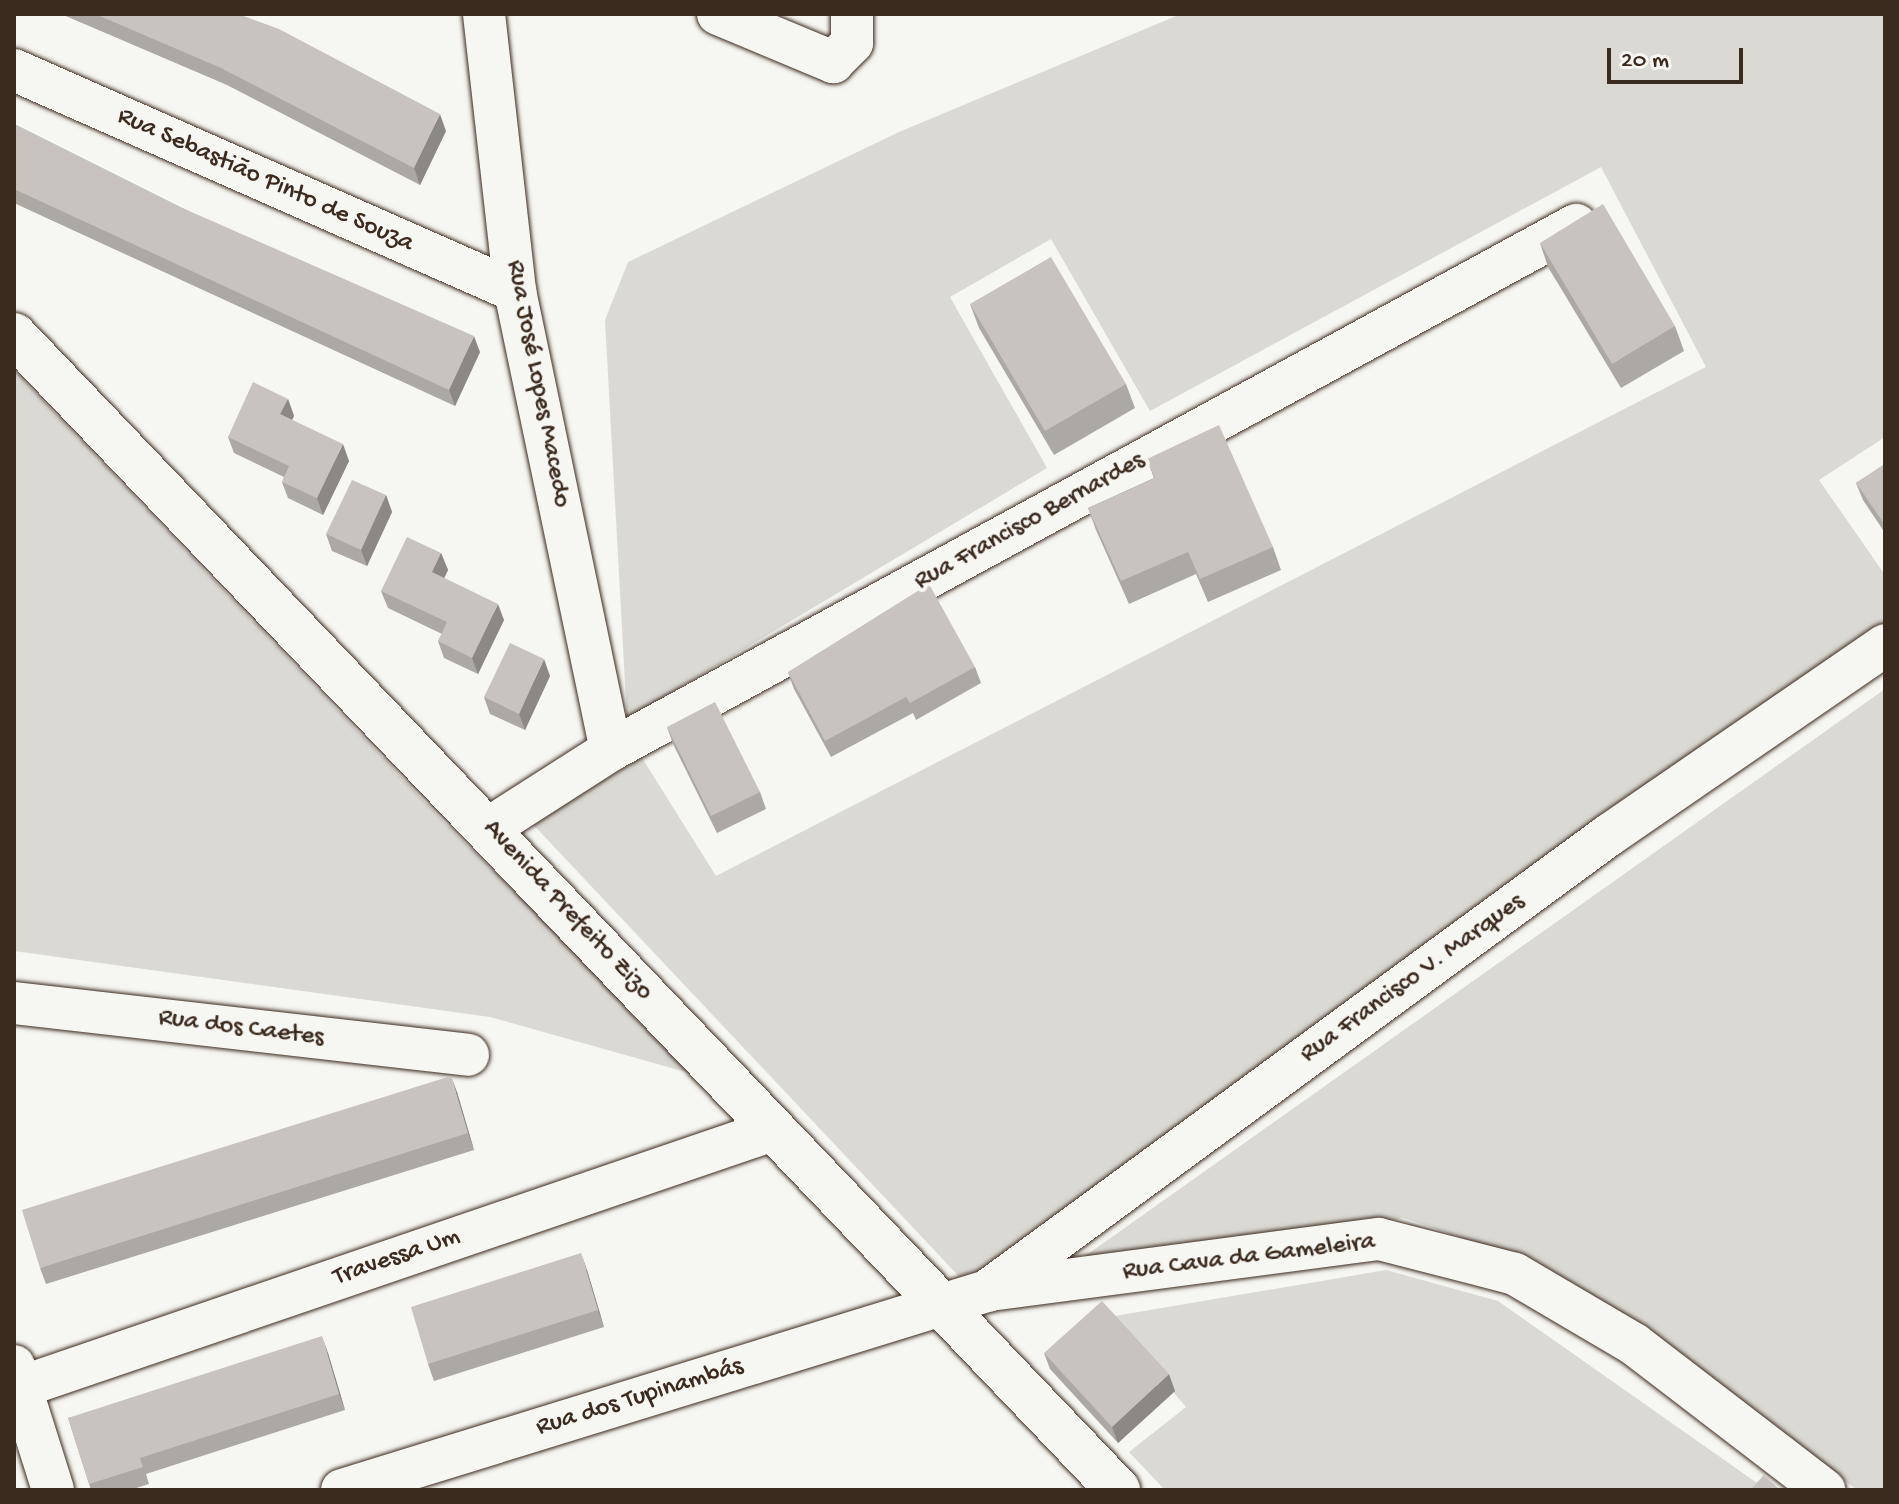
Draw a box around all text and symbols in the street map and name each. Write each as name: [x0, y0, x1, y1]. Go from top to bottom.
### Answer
scale bar: [1611, 32, 1747, 82]
text: 20 m: [1621, 47, 1669, 76]
street label: Rua Sebastião Pinto de Souza: [112, 101, 418, 261]
street label: Rua José Lopes Macedo: [498, 258, 576, 510]
street label: Rua Francisco Bernardes: [909, 446, 1151, 598]
street label: Avenida Prefeito Zizo: [475, 814, 659, 1008]
street label: Rua Francisco V. Marques: [1295, 887, 1531, 1071]
street label: Rua dos Caetes: [157, 1003, 325, 1055]
street label: Travessa Um: [330, 1222, 464, 1294]
street label: Rua Cava da Gameleira: [1121, 1227, 1377, 1289]
street label: Rua dos Tupinambás: [533, 1352, 747, 1444]

